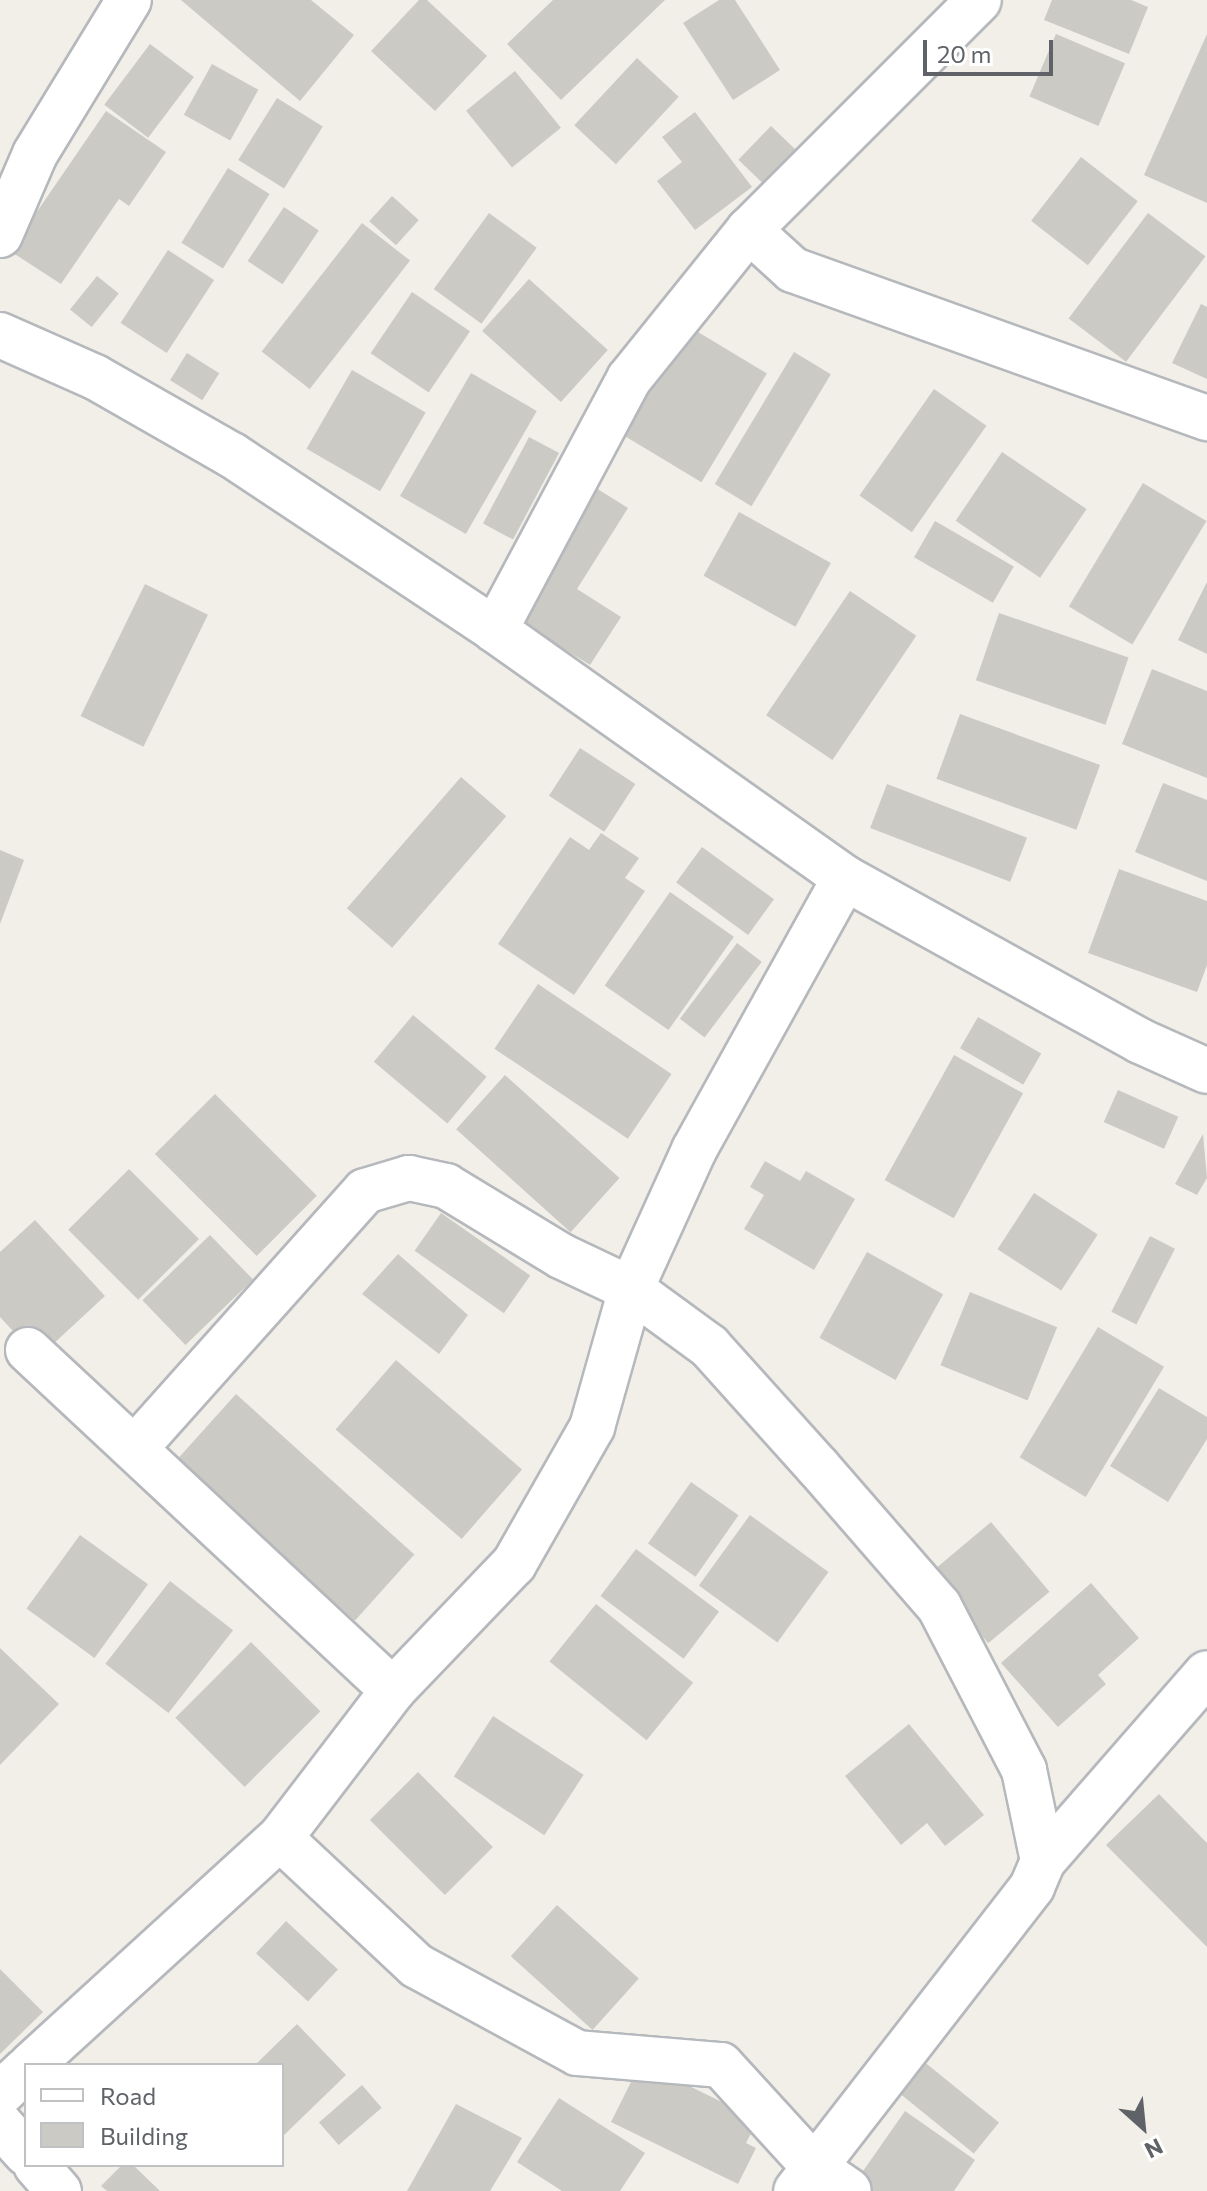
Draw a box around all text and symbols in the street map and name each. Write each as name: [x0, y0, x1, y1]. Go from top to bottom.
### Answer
scale bar: [927, 24, 1057, 74]
text: 20 m: [937, 39, 991, 68]
legend: [24, 2063, 284, 2167]
text: Road: [100, 2081, 156, 2110]
north arrow: [1103, 2087, 1183, 2167]
text: Building: [100, 2121, 188, 2150]
text: N: [1141, 2133, 1168, 2165]

